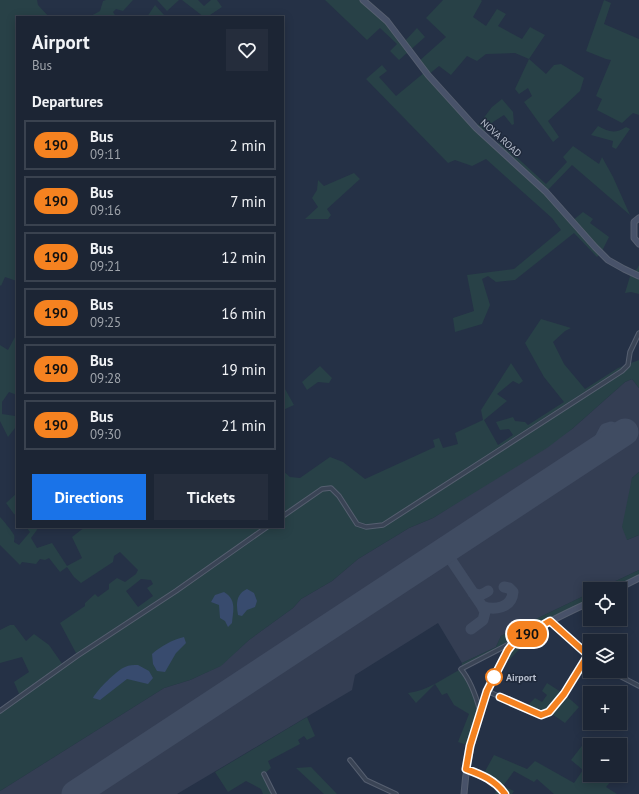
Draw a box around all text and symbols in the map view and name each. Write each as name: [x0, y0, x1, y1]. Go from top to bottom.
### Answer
button: heart: [226, 29, 268, 71]
text: Airport: [32, 30, 90, 54]
text: Bus: [32, 57, 52, 74]
text: Departures: [32, 92, 103, 111]
street label: NOVA ROAD: [478, 116, 524, 160]
text: Bus: [90, 127, 113, 146]
text: 190: [44, 136, 68, 154]
text: 2 min: [229, 136, 266, 155]
text: 09:11: [90, 146, 121, 163]
text: Bus: [90, 183, 113, 202]
text: 190: [44, 192, 68, 210]
text: 7 min: [230, 192, 266, 211]
text: 09:16: [90, 202, 121, 219]
text: Bus: [90, 239, 113, 258]
text: 190: [44, 248, 68, 266]
text: 12 min: [221, 248, 266, 267]
text: 09:21: [90, 258, 121, 275]
text: Bus: [90, 295, 113, 314]
text: 190: [44, 304, 68, 322]
text: 16 min: [221, 304, 266, 323]
text: 09:25: [90, 314, 121, 331]
text: Bus: [90, 351, 113, 370]
text: 190: [44, 360, 68, 378]
text: 19 min: [221, 360, 266, 379]
text: 09:28: [90, 370, 121, 387]
text: Bus: [90, 407, 113, 426]
text: 190: [44, 416, 68, 434]
text: 21 min: [221, 416, 266, 435]
text: 09:30: [90, 426, 121, 443]
button: Directions: [32, 474, 146, 520]
button: Tickets: [154, 474, 268, 520]
map controls: [583, 582, 627, 782]
button: locate: [583, 582, 627, 626]
line badge: 190: [504, 621, 550, 647]
text: 190: [515, 625, 539, 643]
button: layers: [583, 634, 627, 678]
marker: Airport: [485, 668, 503, 686]
place label: Airport: [506, 671, 537, 684]
button: +: [583, 686, 627, 730]
button: −: [583, 738, 627, 782]

